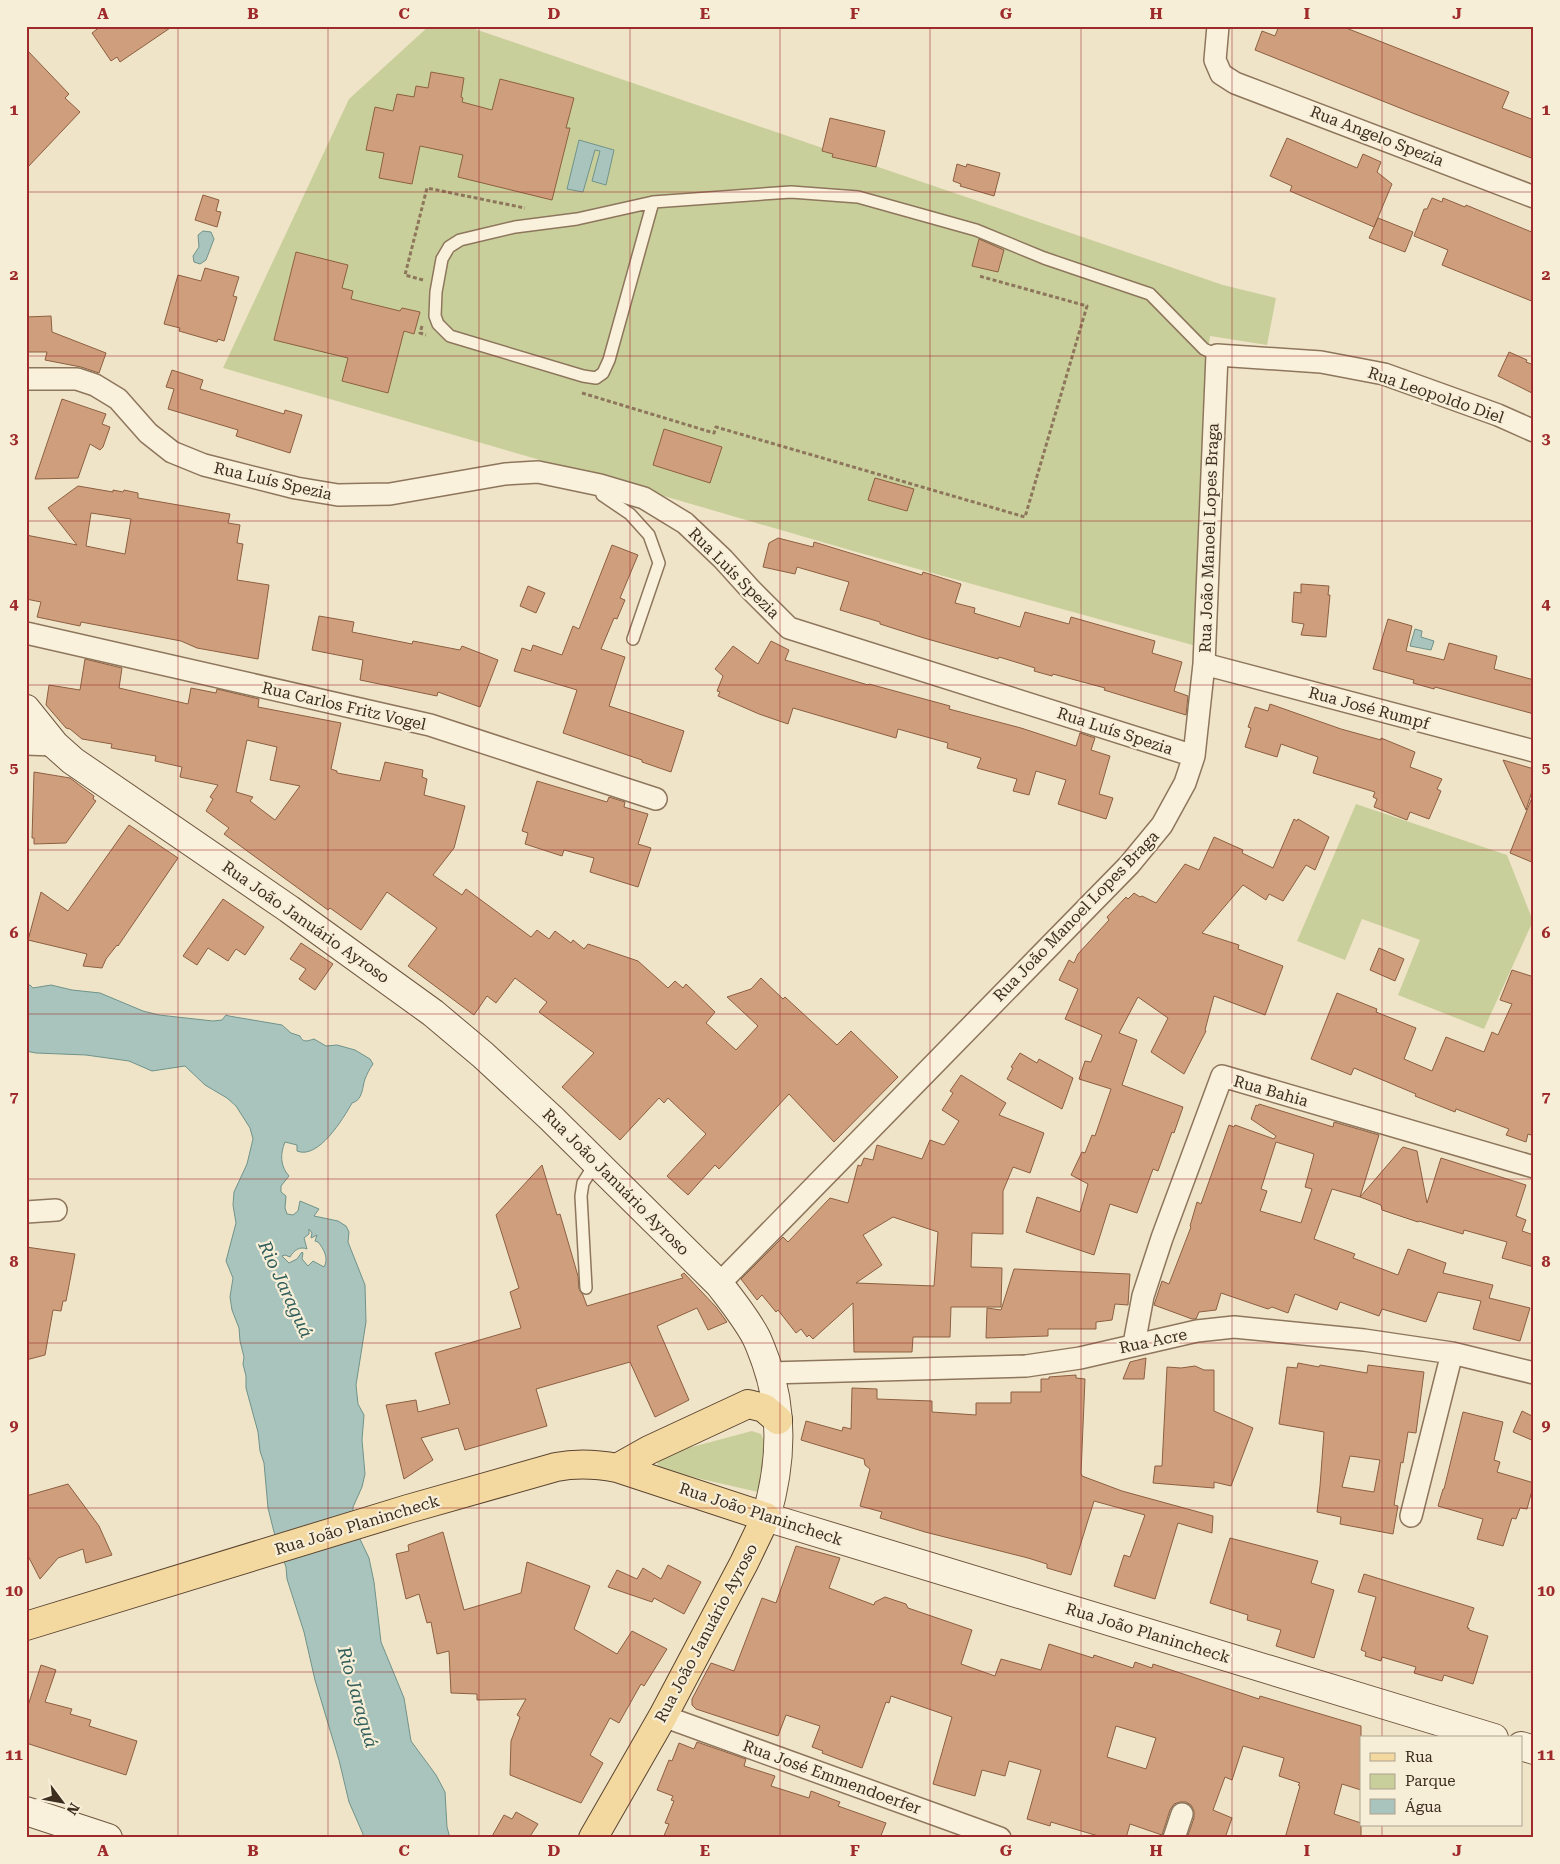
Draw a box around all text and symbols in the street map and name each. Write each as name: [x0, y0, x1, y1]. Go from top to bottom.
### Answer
text: A: [97, 4, 109, 23]
text: B: [247, 4, 259, 23]
text: C: [398, 4, 410, 23]
text: D: [548, 4, 561, 23]
text: E: [700, 4, 710, 23]
text: F: [850, 4, 860, 23]
text: G: [1000, 4, 1013, 23]
text: H: [1149, 4, 1163, 23]
text: I: [1304, 4, 1310, 23]
text: J: [1452, 4, 1462, 23]
text: 1: [10, 100, 19, 119]
text: 1: [1542, 100, 1551, 119]
street label: Rua Angelo Spezia: [1308, 102, 1447, 170]
text: 2: [10, 265, 19, 284]
text: 2: [1542, 265, 1551, 284]
street label: Rua Leopoldo Diel: [1366, 363, 1507, 427]
street label: Rua João Manoel Lopes Braga: [1195, 422, 1223, 653]
text: 3: [10, 429, 19, 448]
text: 3: [1542, 429, 1551, 448]
street label: Rua Luís Spezia: [212, 458, 334, 504]
street label: Rua Luís Spezia: [685, 524, 784, 623]
text: 4: [10, 594, 19, 613]
text: 4: [1542, 594, 1551, 613]
street label: Rua Carlos Fritz Vogel: [260, 678, 428, 734]
street label: Rua José Rumpf: [1306, 683, 1432, 733]
street label: Rua Luís Spezia: [1055, 703, 1176, 759]
text: 5: [10, 758, 19, 777]
text: 5: [1542, 758, 1551, 777]
street label: Rua João Manoel Lopes Braga: [989, 826, 1163, 1005]
street label: Rua João Januário Ayroso: [219, 857, 393, 987]
text: 6: [10, 923, 19, 942]
text: 6: [1542, 923, 1551, 942]
street label: Rua Bahia: [1231, 1071, 1311, 1111]
text: 7: [10, 1087, 19, 1106]
text: 7: [1542, 1087, 1551, 1106]
street label: Rua João Januário Ayroso: [539, 1105, 693, 1259]
water label: Rio Jaraguá: [254, 1236, 318, 1341]
text: 8: [10, 1252, 19, 1271]
text: 8: [1542, 1252, 1551, 1271]
street label: Rua Acre: [1117, 1325, 1189, 1357]
text: 9: [10, 1416, 19, 1435]
text: 9: [1542, 1416, 1551, 1435]
street label: Rua João Planincheck: [677, 1479, 845, 1549]
street label: Rua João Planincheck: [272, 1491, 442, 1559]
street label: Rua João Januário Ayroso: [651, 1540, 761, 1726]
text: 10: [5, 1581, 23, 1600]
text: 10: [1537, 1581, 1555, 1600]
street label: Rua João Planincheck: [1063, 1599, 1233, 1667]
water label: Rio Jaraguá: [333, 1643, 383, 1750]
street label: Rua José Emmendoerfer: [740, 1736, 924, 1818]
legend: [1360, 1736, 1522, 1826]
text: 11: [5, 1745, 23, 1764]
text: 11: [1537, 1745, 1555, 1764]
text: Rua: [1405, 1748, 1433, 1766]
text: Parque: [1405, 1772, 1456, 1790]
north arrow: [38, 1776, 88, 1826]
text: Água: [1405, 1798, 1442, 1816]
text: N: [63, 1800, 83, 1818]
text: A: [97, 1841, 109, 1860]
text: B: [247, 1841, 259, 1860]
text: C: [398, 1841, 410, 1860]
text: D: [548, 1841, 561, 1860]
text: E: [700, 1841, 710, 1860]
text: F: [850, 1841, 860, 1860]
text: G: [1000, 1841, 1013, 1860]
text: H: [1149, 1841, 1163, 1860]
text: I: [1304, 1841, 1310, 1860]
text: J: [1452, 1841, 1462, 1860]

